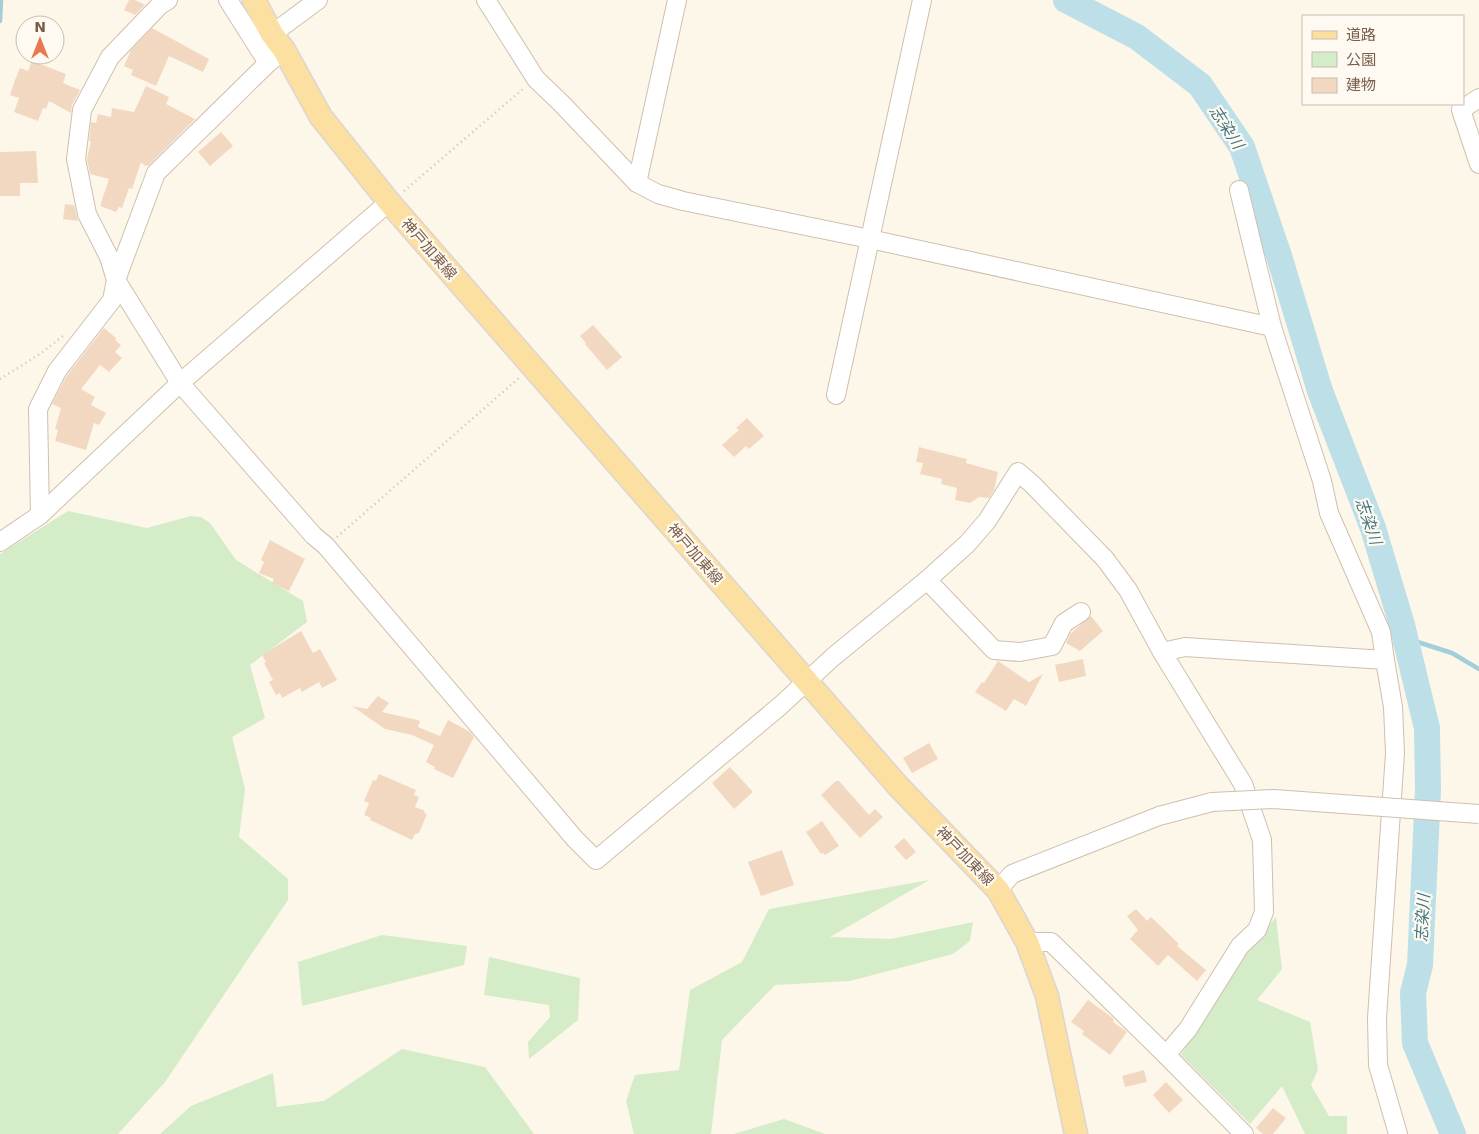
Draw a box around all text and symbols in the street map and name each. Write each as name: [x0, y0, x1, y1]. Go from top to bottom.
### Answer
north arrow: [15, 15, 65, 65]
legend: [1302, 15, 1464, 105]
text: N: [34, 19, 46, 35]
text: 道路: [1346, 26, 1376, 44]
text: 公園: [1346, 51, 1376, 69]
text: 建物: [1346, 76, 1376, 94]
water label: 志染川: [1206, 102, 1249, 154]
street label: 神戸加東線: [398, 215, 460, 283]
water label: 志染川: [1352, 495, 1386, 549]
street label: 神戸加東線: [664, 520, 726, 588]
street label: 神戸加東線: [932, 823, 998, 889]
water label: 志染川: [1412, 892, 1433, 942]

